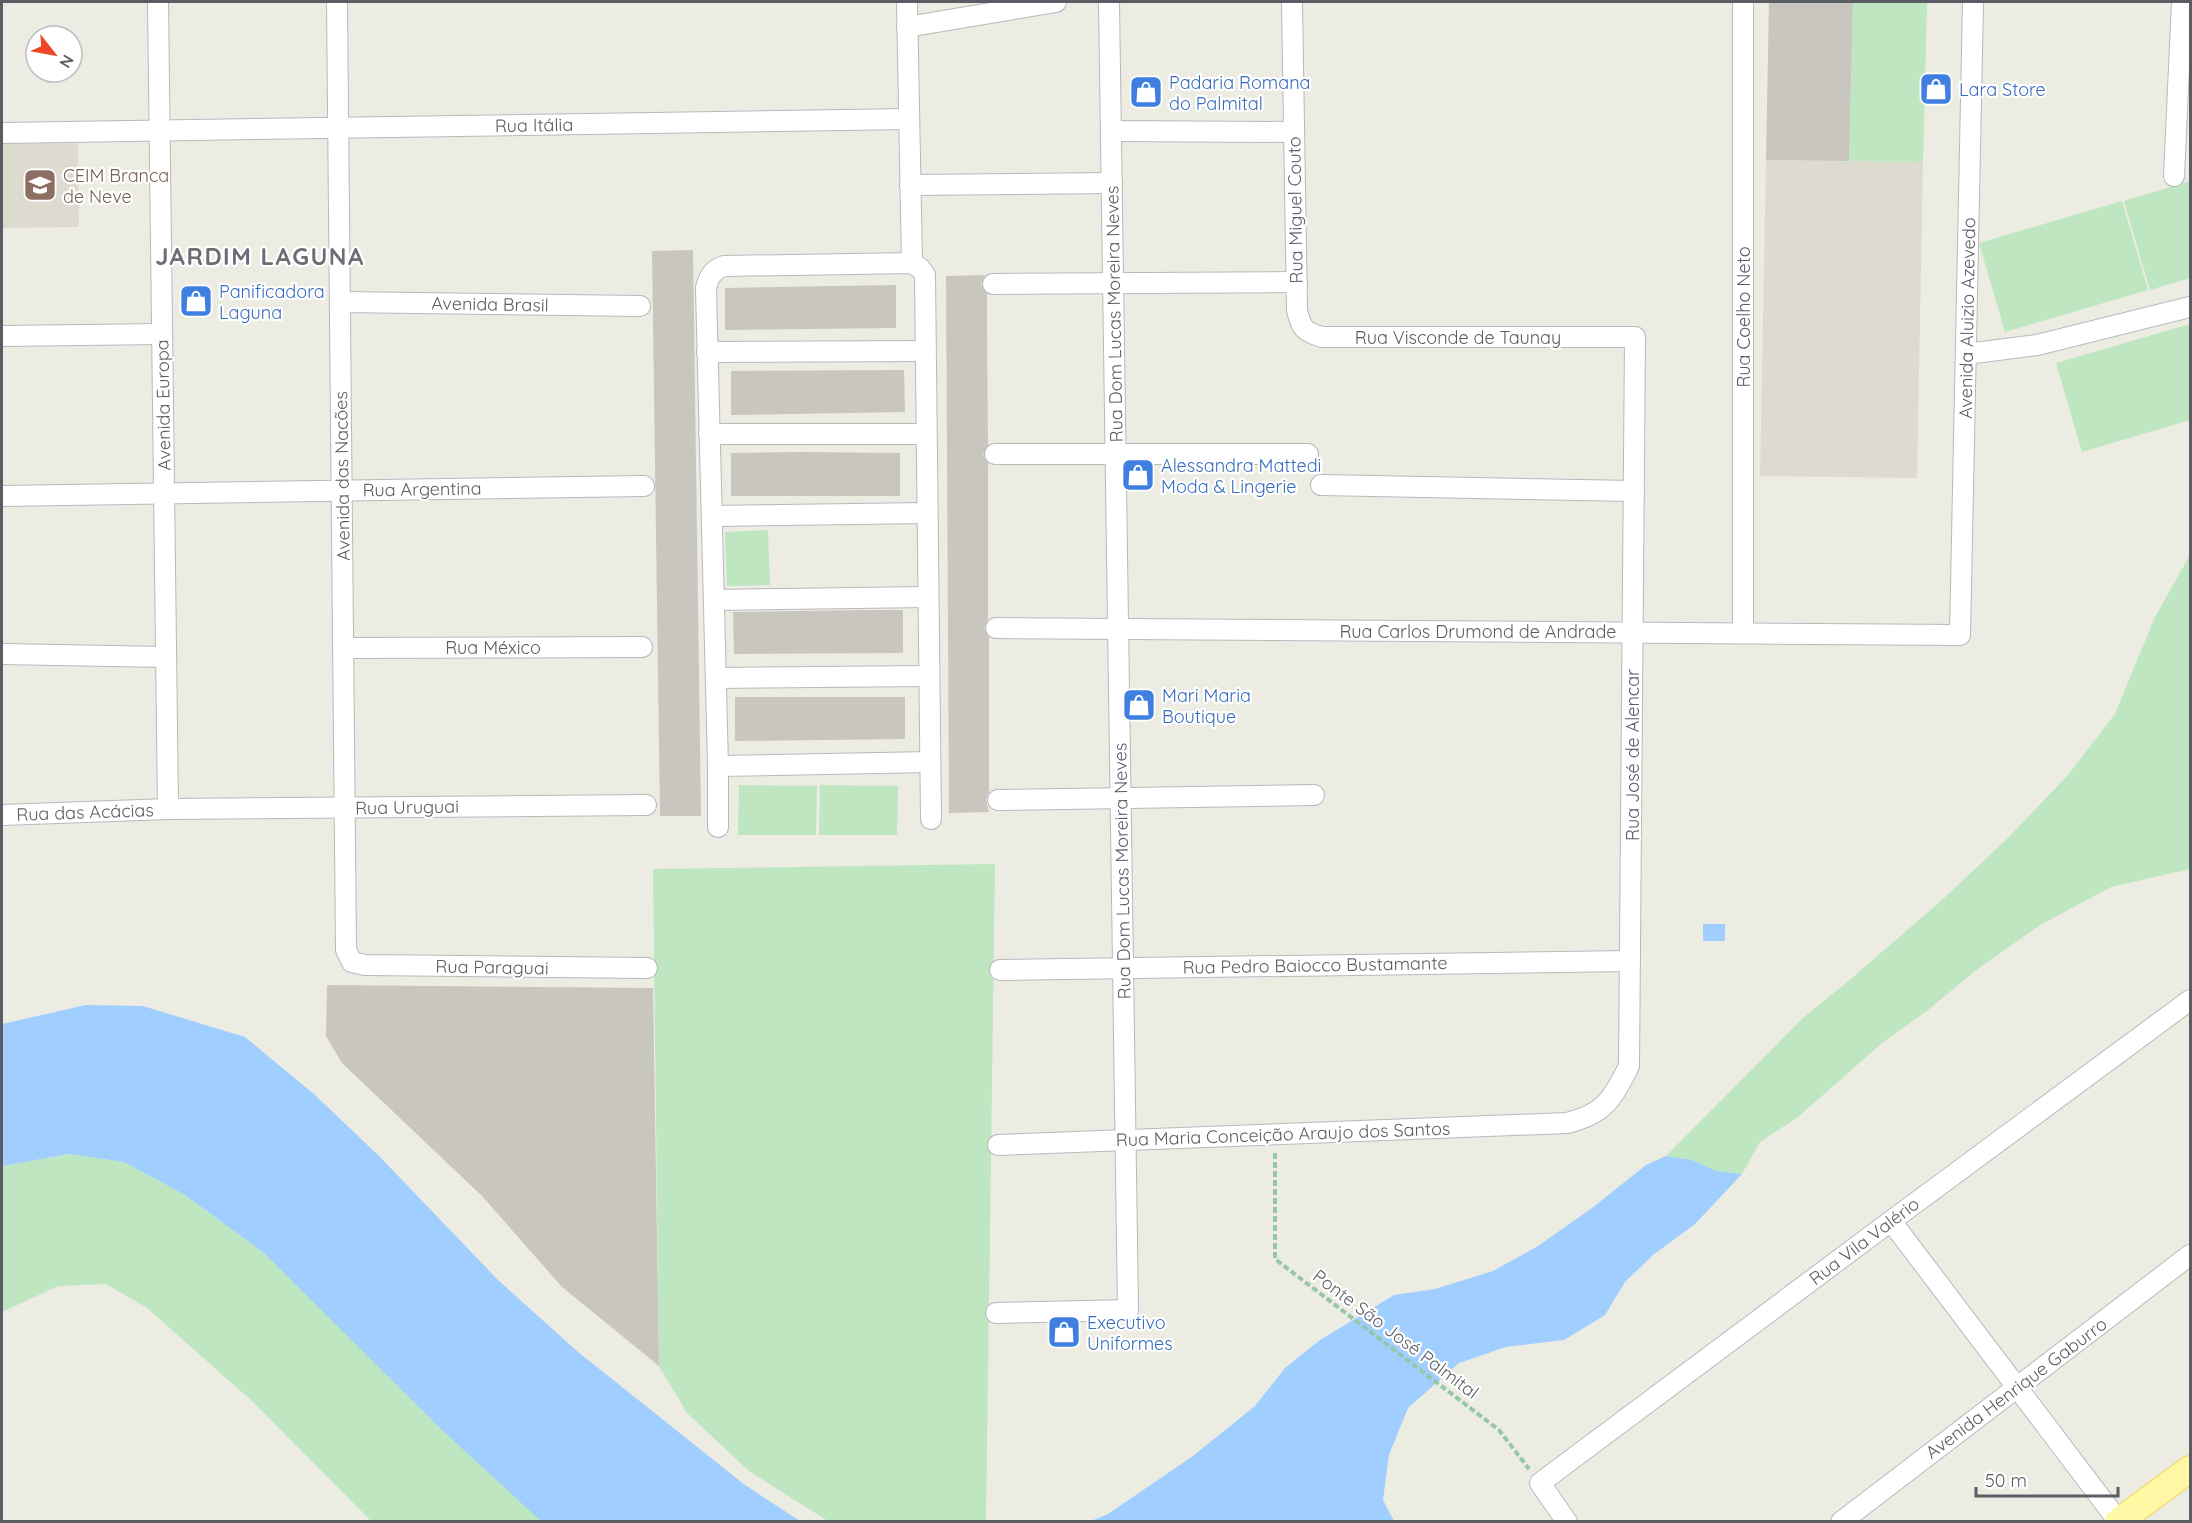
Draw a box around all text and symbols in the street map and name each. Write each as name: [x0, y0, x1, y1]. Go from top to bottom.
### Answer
north arrow: [24, 24, 84, 84]
text: N: [55, 52, 78, 72]
place label: Padaria Romana do Palmital: [1169, 71, 1310, 115]
shop icon: Lara Store: [1918, 71, 1954, 107]
shop icon: Padaria Romana do Palmital: [1128, 74, 1164, 110]
place label: Lara Store: [1959, 78, 2046, 101]
street label: Rua Itália: [495, 113, 573, 137]
street label: Rua Miguel Couto: [1282, 136, 1308, 284]
place label: CEIM Branca de Neve: [63, 164, 169, 208]
school or university icon: CEIM Branca de Neve: [22, 167, 58, 203]
street label: Rua Dom Lucas Moreira Neves: [1100, 185, 1128, 443]
street label: Avenida Aluizio Azevedo: [1954, 217, 1980, 419]
district label: JARDIM LAGUNA: [155, 241, 365, 271]
street label: Rua Coelho Neto: [1732, 246, 1755, 388]
place label: Panificadora Laguna: [219, 280, 325, 324]
shop icon: Panificadora Laguna: [178, 283, 214, 319]
street label: Avenida Brasil: [431, 291, 549, 317]
street label: Rua Visconde de Taunay: [1355, 326, 1561, 349]
street label: Avenida Europa: [150, 339, 176, 471]
street label: Avenida das Nacões: [329, 391, 355, 561]
place label: Alessandra Mattedi Moda & Lingerie: [1161, 454, 1321, 498]
shop icon: Alessandra Mattedi Moda & Lingerie: [1120, 457, 1156, 493]
street label: Rua Argentina: [362, 476, 482, 502]
street label: Rua Carlos Drumond de Andrade: [1339, 620, 1617, 643]
street label: Rua México: [445, 636, 541, 659]
street label: Rua José de Alencar: [1621, 669, 1644, 841]
place label: Mari Maria Boutique: [1162, 684, 1251, 728]
shop icon: Mari Maria Boutique: [1121, 687, 1157, 723]
street label: Rua Dom Lucas Moreira Neves: [1108, 742, 1136, 1000]
street label: Rua Uruguai: [355, 795, 459, 819]
street label: Rua das Acácias: [16, 798, 154, 826]
street label: Rua Pedro Baiocco Bustamante: [1182, 951, 1448, 979]
street label: Rua Paraguai: [435, 955, 549, 979]
street label: Rua Maria Conceição Araujo dos Santos: [1115, 1117, 1451, 1151]
street label: Rua Vila Valério: [1804, 1192, 1924, 1290]
street label: Ponte São José Palmital: [1309, 1264, 1483, 1404]
place label: Executivo Uniformes: [1087, 1311, 1173, 1355]
street label: Avenida Henrique Gaburro: [1921, 1312, 2111, 1464]
shop icon: Executivo Uniformes: [1046, 1314, 1082, 1350]
scale bar: [1976, 1460, 2118, 1498]
text: 50 m: [1985, 1469, 2027, 1492]

